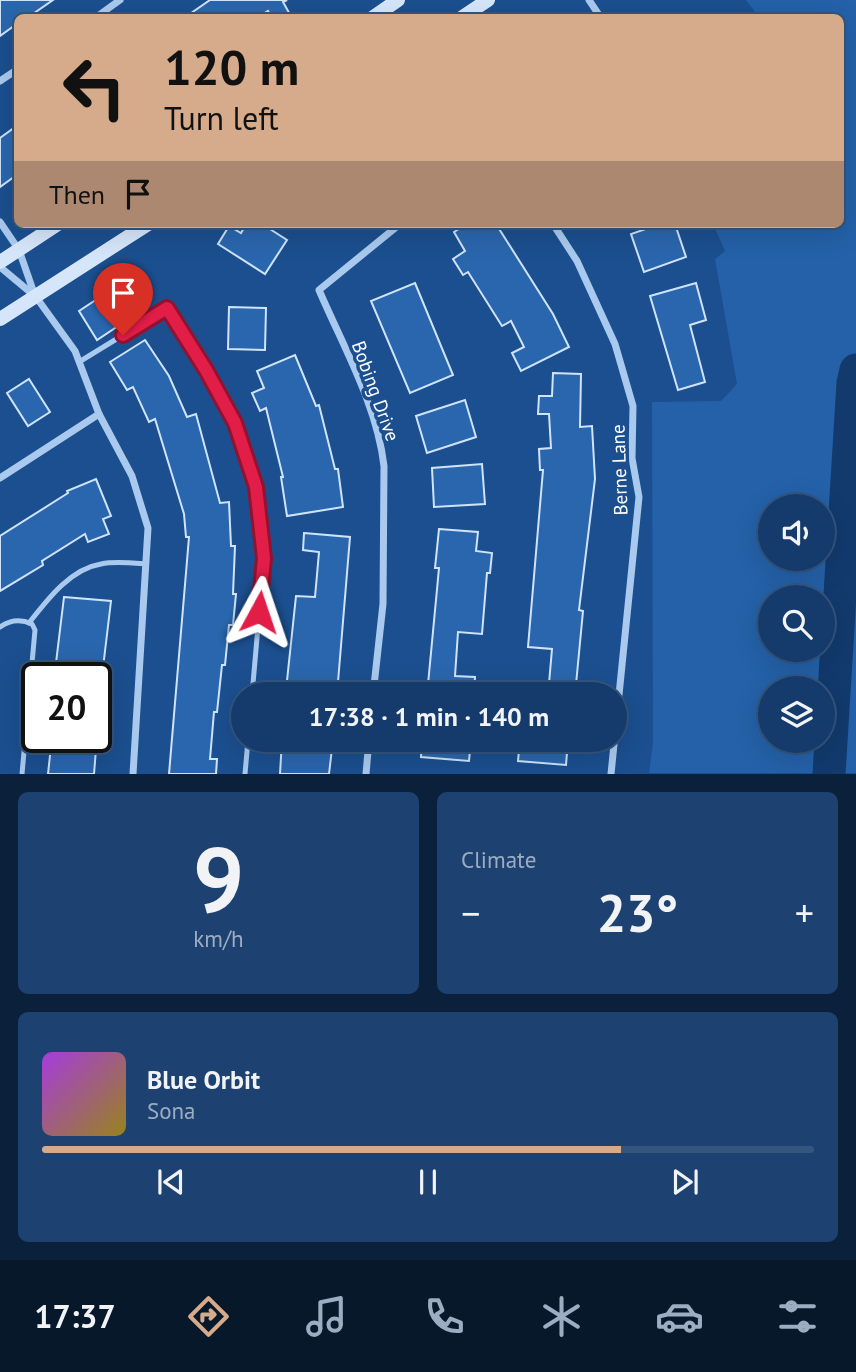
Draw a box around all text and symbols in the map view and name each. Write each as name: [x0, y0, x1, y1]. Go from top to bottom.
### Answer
text: 120 m: [164, 35, 299, 99]
icon: left: [49, 42, 140, 133]
text: Turn left: [164, 97, 279, 139]
icon: arrive: [119, 175, 157, 213]
text: Then: [49, 178, 105, 211]
pin: [93, 263, 153, 335]
icon: arrive: [104, 274, 142, 312]
street label: Bobing Drive: [347, 338, 405, 444]
street label: Berne Lane: [605, 424, 633, 516]
map controls: [758, 494, 835, 753]
button: sound: [758, 494, 835, 571]
position arrow: [222, 575, 296, 649]
button: search: [758, 585, 835, 662]
speed limit sign: 20: [21, 662, 112, 753]
button: layers: [758, 676, 835, 753]
text: 17:38 · 1 min · 140 m: [309, 700, 549, 733]
text: 9: [193, 819, 244, 937]
text: Climate: [461, 845, 536, 874]
text: 23°: [597, 879, 678, 946]
text: −: [461, 888, 480, 937]
text: +: [795, 888, 814, 937]
text: km/h: [193, 924, 244, 953]
text: Blue Orbit: [147, 1063, 260, 1096]
text: Sona: [147, 1096, 196, 1125]
icon: previous: [152, 1163, 190, 1201]
icon: pause: [409, 1163, 447, 1201]
icon: next: [666, 1163, 704, 1201]
icon: directions: [184, 1292, 233, 1341]
icon: music: [302, 1292, 351, 1341]
icon: phone: [420, 1292, 469, 1341]
icon: climate: [537, 1292, 586, 1341]
icon: car: [655, 1292, 704, 1341]
icon: filters: [773, 1292, 822, 1341]
text: 17:37: [34, 1295, 116, 1337]

